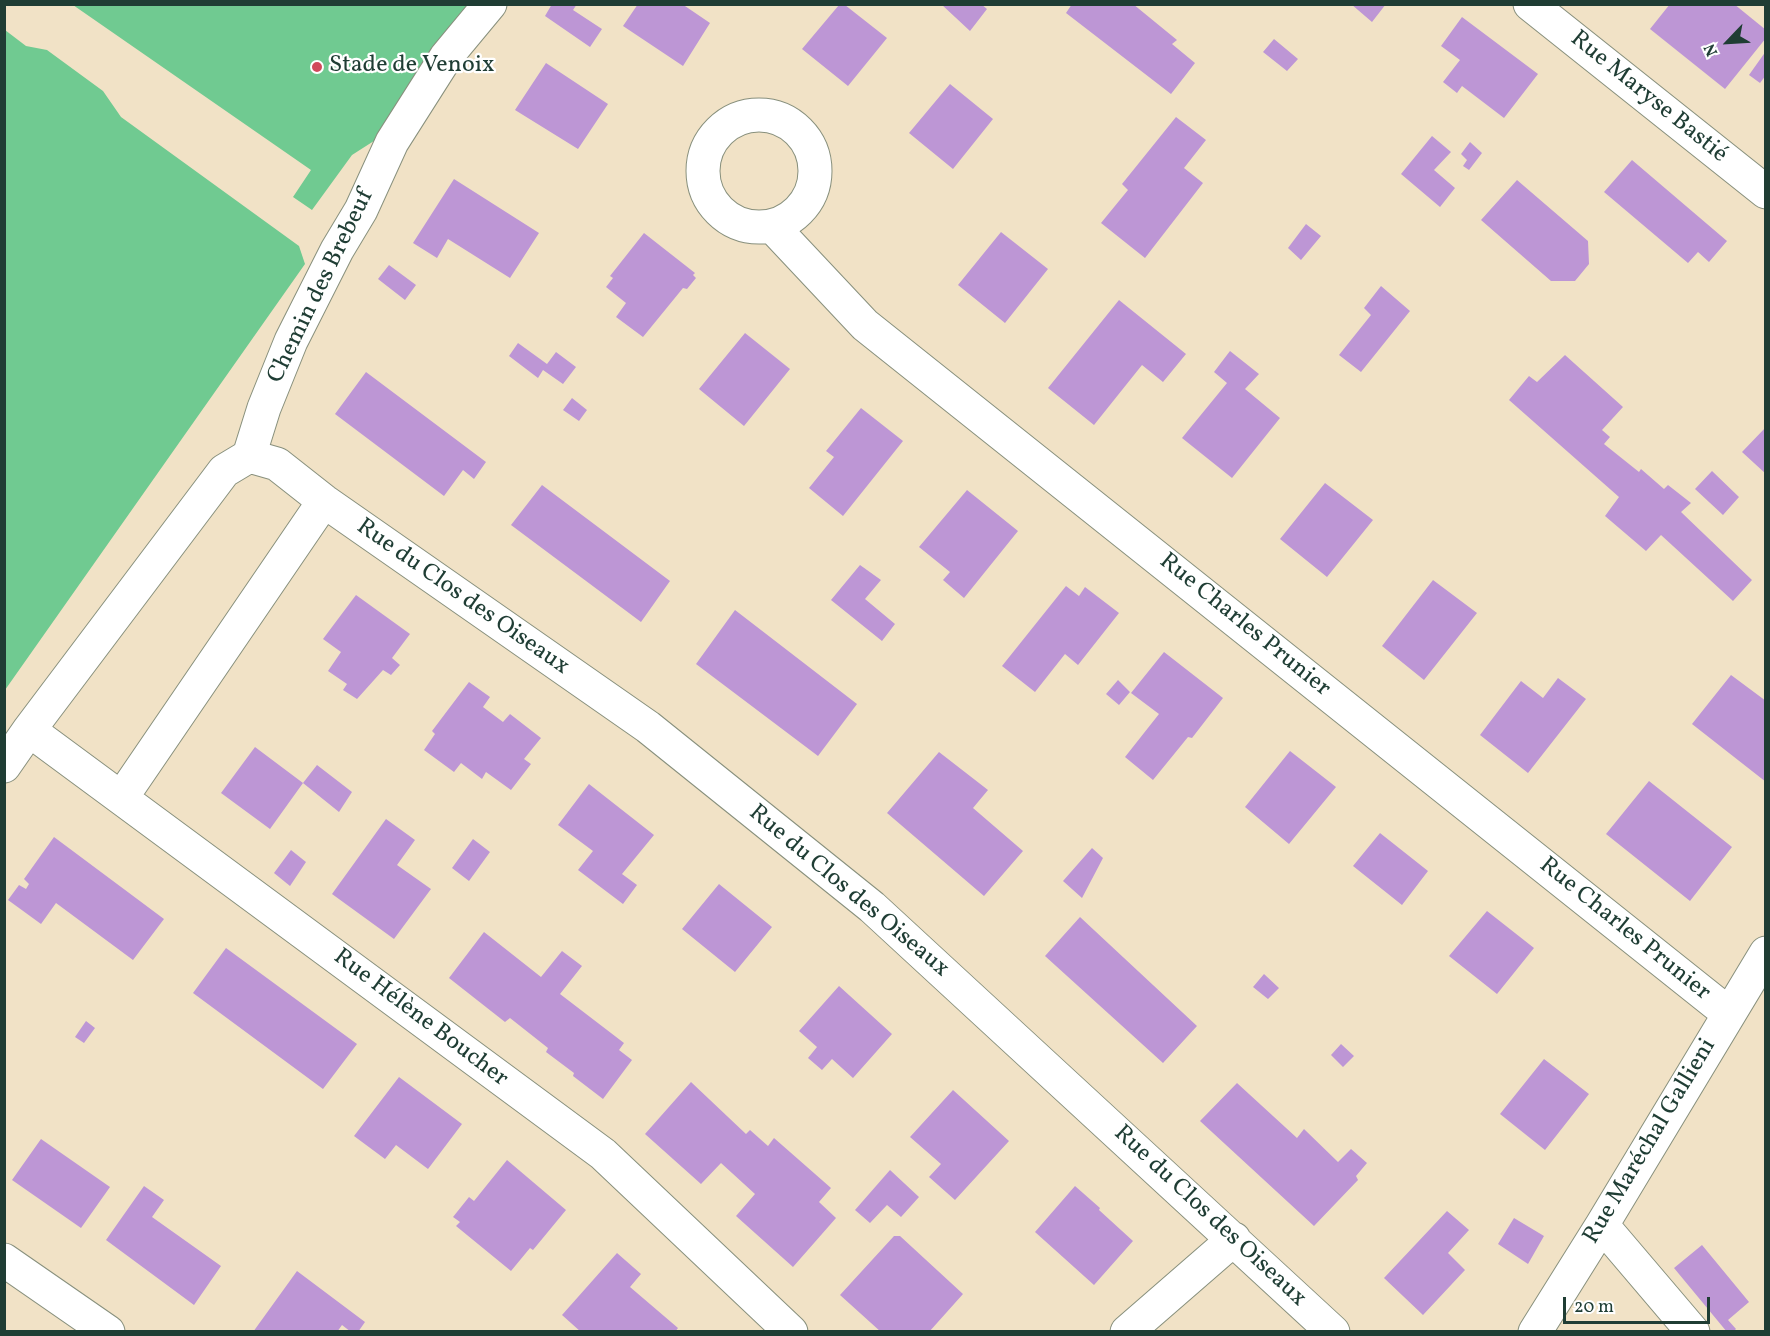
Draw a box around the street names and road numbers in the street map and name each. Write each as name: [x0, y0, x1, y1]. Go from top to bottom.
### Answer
street label: Rue Maryse Bastié: [1564, 26, 1732, 170]
street label: Chemin des Brebeuf: [263, 186, 381, 388]
street label: Rue du Clos des Oiseaux: [350, 514, 574, 682]
street label: Rue Charles Prunier: [1152, 548, 1336, 704]
street label: Rue du Clos des Oiseaux: [742, 800, 954, 984]
street label: Rue Charles Prunier: [1532, 852, 1716, 1008]
street label: Rue Hélène Boucher: [327, 944, 513, 1094]
street label: Rue Maréchal Gallieni: [1578, 1034, 1724, 1250]
street label: Rue du Clos des Oiseaux: [1107, 1120, 1311, 1314]

